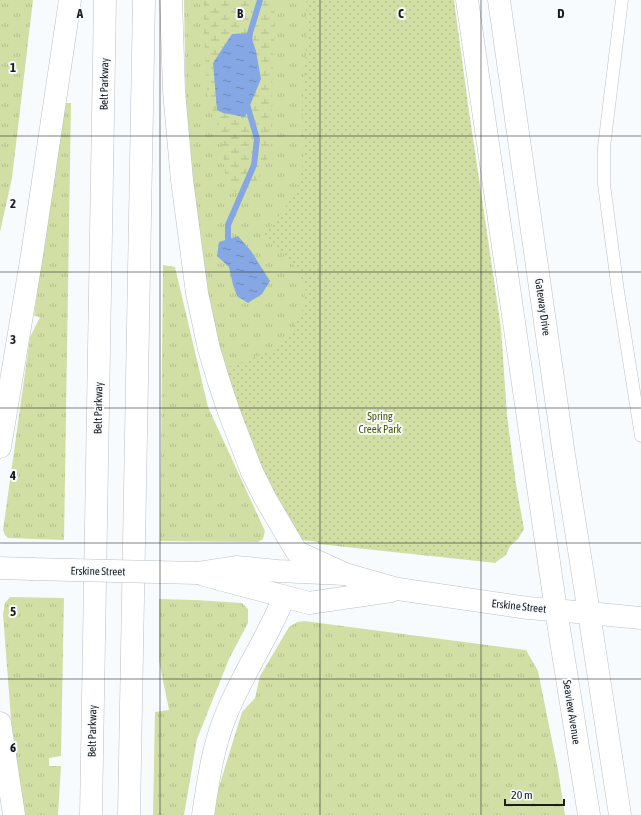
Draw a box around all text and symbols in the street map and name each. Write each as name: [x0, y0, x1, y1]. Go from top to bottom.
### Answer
text: A: [76, 6, 84, 21]
text: B: [237, 6, 244, 21]
text: C: [398, 6, 404, 21]
text: D: [557, 6, 565, 21]
street label: Belt Parkway: [98, 57, 110, 110]
text: 1: [10, 60, 16, 75]
text: 2: [10, 196, 16, 211]
street label: Gateway Drive: [533, 278, 553, 336]
text: 3: [10, 332, 16, 347]
street label: Belt Parkway: [92, 381, 104, 434]
park label: Spring Creek Park: [359, 410, 402, 435]
text: 4: [9, 468, 16, 483]
street label: Erskine Street: [70, 565, 126, 577]
street label: Erskine Street: [491, 597, 547, 615]
text: 5: [10, 604, 16, 619]
street label: Seaview Avenue: [561, 679, 583, 745]
street label: Belt Parkway: [86, 704, 98, 757]
text: 6: [10, 740, 16, 755]
scale bar: [505, 781, 564, 807]
text: 20 m: [511, 788, 533, 802]

